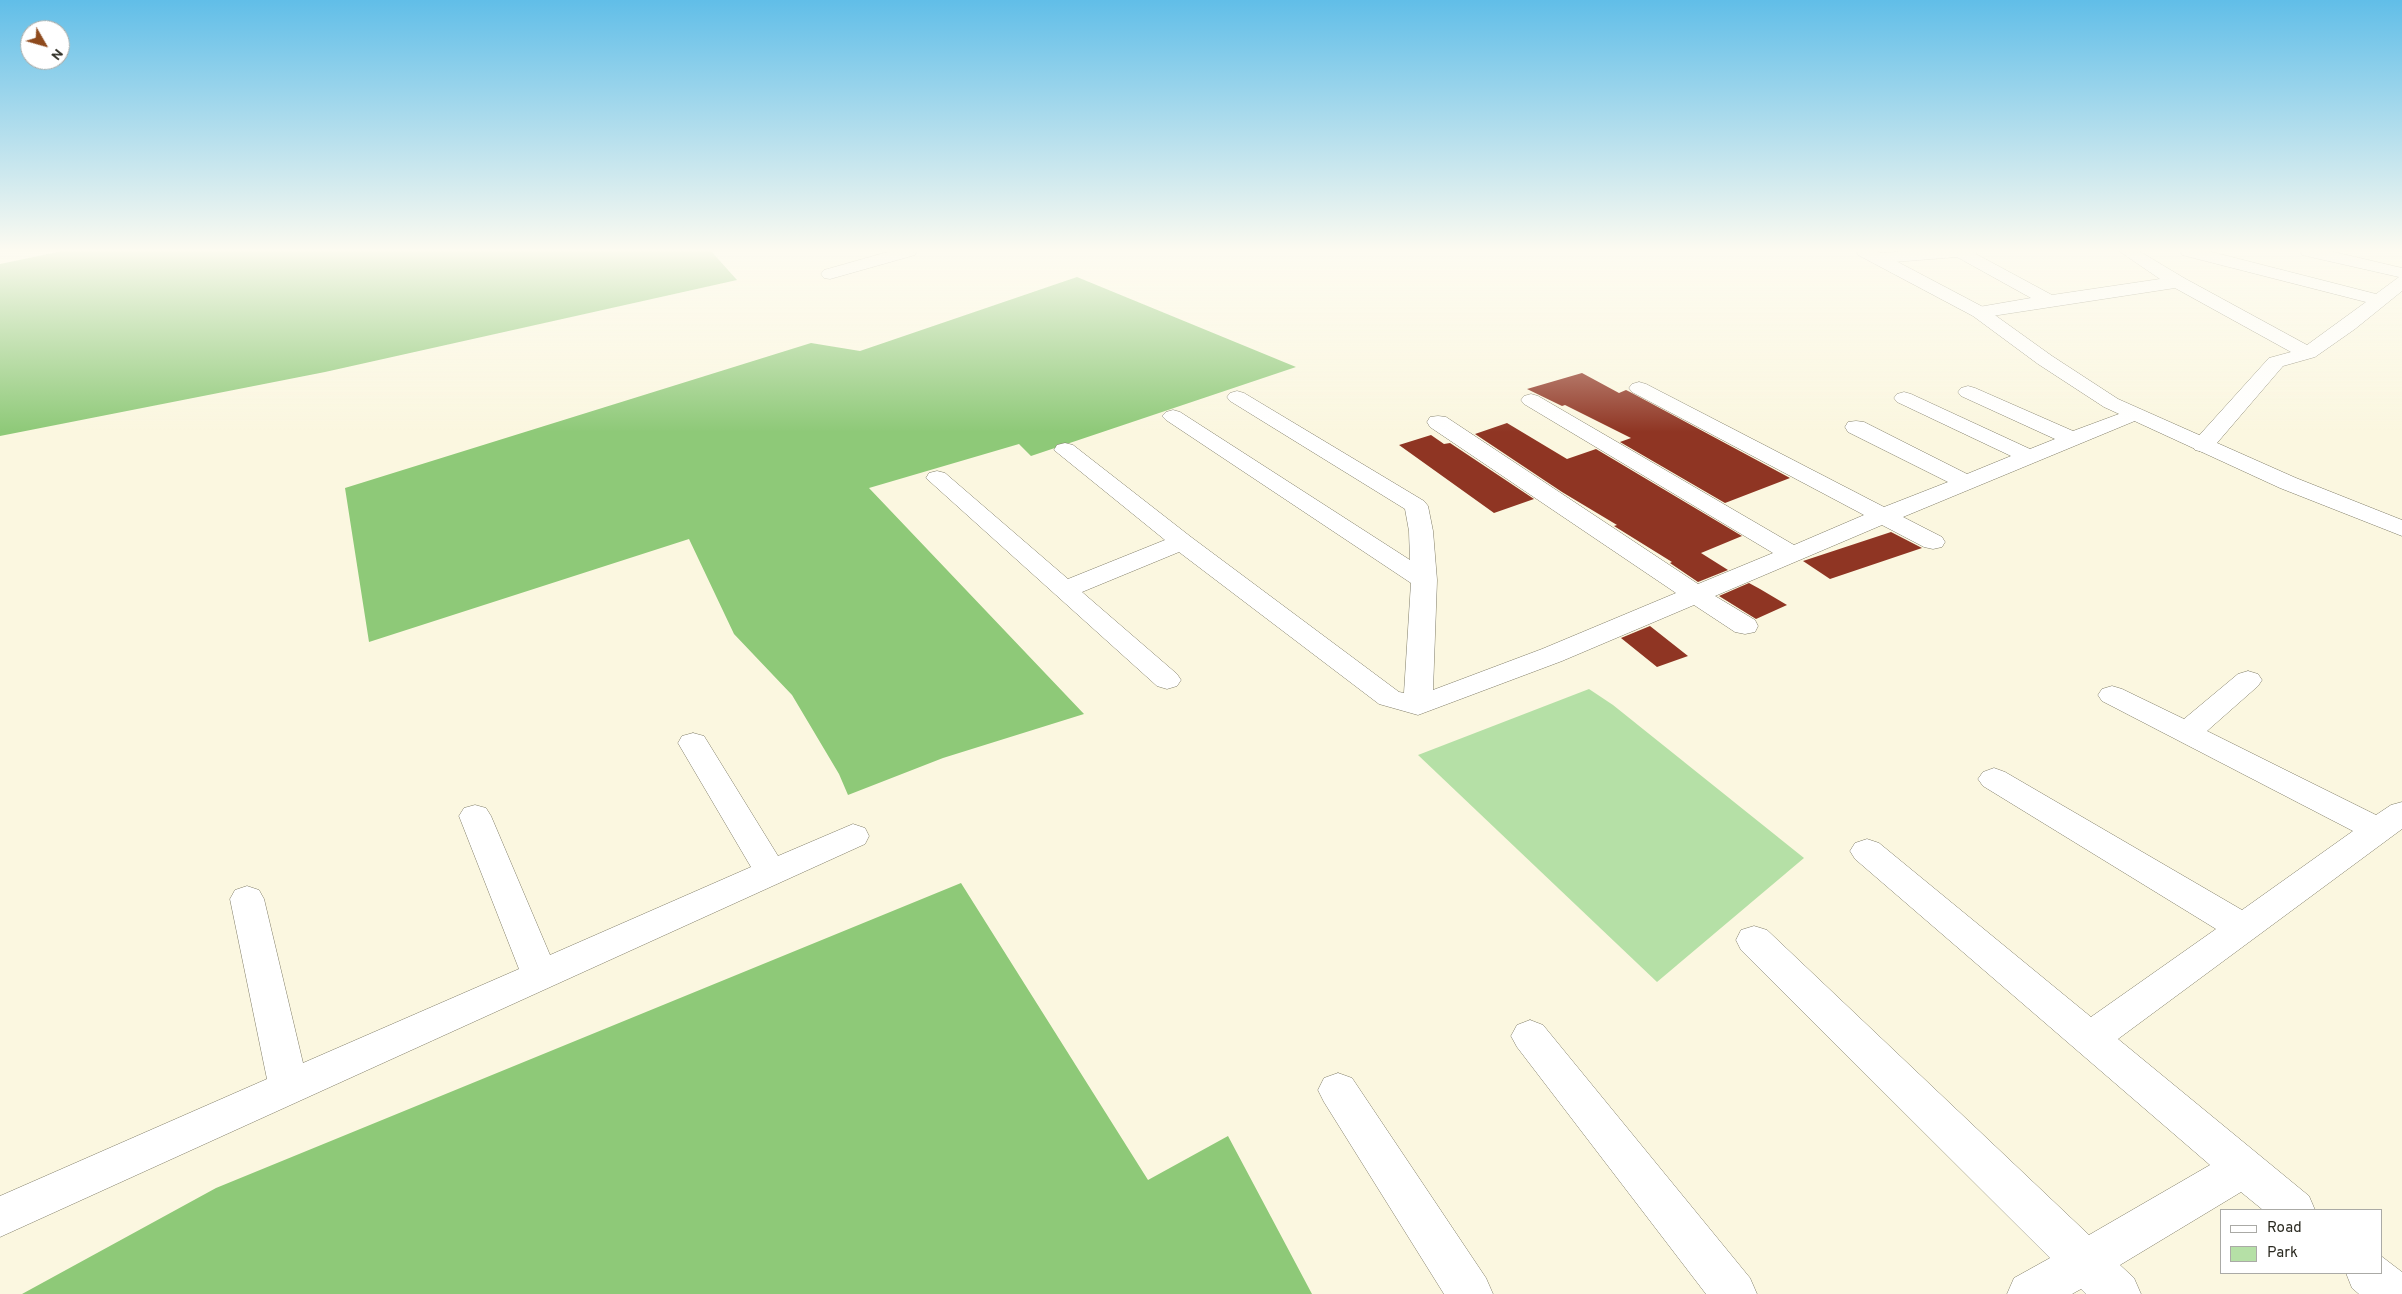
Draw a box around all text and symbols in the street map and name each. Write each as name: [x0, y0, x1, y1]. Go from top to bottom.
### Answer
north arrow: [20, 20, 70, 70]
text: N: [47, 45, 66, 63]
legend: [2220, 1209, 2382, 1274]
text: Road: [2267, 1219, 2302, 1238]
text: Park: [2267, 1244, 2298, 1263]

